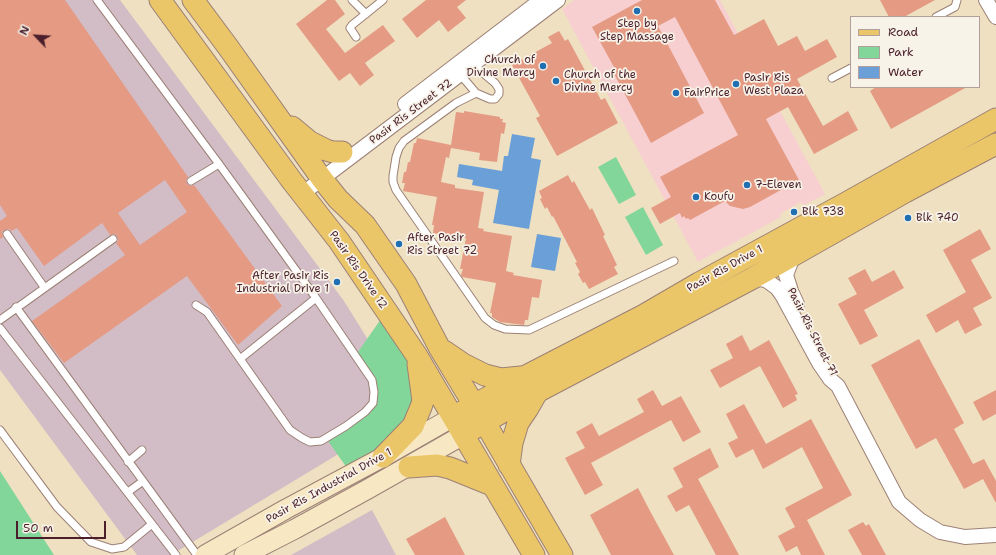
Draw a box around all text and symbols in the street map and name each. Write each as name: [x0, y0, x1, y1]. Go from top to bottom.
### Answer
marker: Step by Step Massage: [632, 6, 642, 16]
north arrow: [16, 16, 56, 56]
legend: [850, 16, 980, 88]
place label: Step by Step Massage: [600, 17, 674, 43]
text: N: [16, 24, 33, 38]
text: Road: [888, 24, 918, 40]
text: Park: [888, 44, 914, 60]
place label: Church of Divine Mercy: [467, 53, 535, 79]
marker: Church of Divine Mercy: [538, 61, 548, 71]
text: Water: [888, 64, 923, 80]
place label: Church of the Divine Mercy: [564, 68, 636, 94]
place label: Pasir Ris West Plaza: [744, 71, 804, 97]
marker: Church of the Divine Mercy: [551, 76, 561, 86]
street label: Pasir Ris Street 72: [367, 77, 455, 147]
marker: Pasir Ris West Plaza: [731, 79, 741, 89]
place label: FairPrice: [684, 86, 730, 100]
marker: FairPrice: [671, 88, 681, 98]
place label: 7-Eleven: [755, 178, 801, 192]
marker: 7-Eleven: [742, 180, 752, 190]
place label: Koufu: [704, 190, 734, 204]
marker: Koufu: [691, 192, 701, 202]
place label: Blk 738: [802, 205, 844, 219]
marker: Blk 738: [789, 207, 799, 217]
place label: Blk 740: [916, 211, 959, 225]
marker: Blk 740: [903, 213, 913, 223]
street label: Pasir Ris Drive 12: [326, 229, 390, 311]
place label: After Pasir Ris Street 72: [407, 231, 477, 257]
marker: After Pasir Ris Street 72: [394, 239, 404, 249]
street label: Pasir Ris Drive 1: [685, 243, 765, 295]
place label: After Pasir Ris Industrial Drive 1: [237, 269, 329, 295]
marker: After Pasir Ris Industrial Drive 1: [332, 277, 342, 287]
street label: Pasir Ris Street 71: [784, 286, 840, 378]
street label: Pasir Ris Industrial Drive 1: [264, 446, 394, 526]
scale bar: [18, 513, 108, 539]
text: 50 m: [23, 520, 53, 536]

